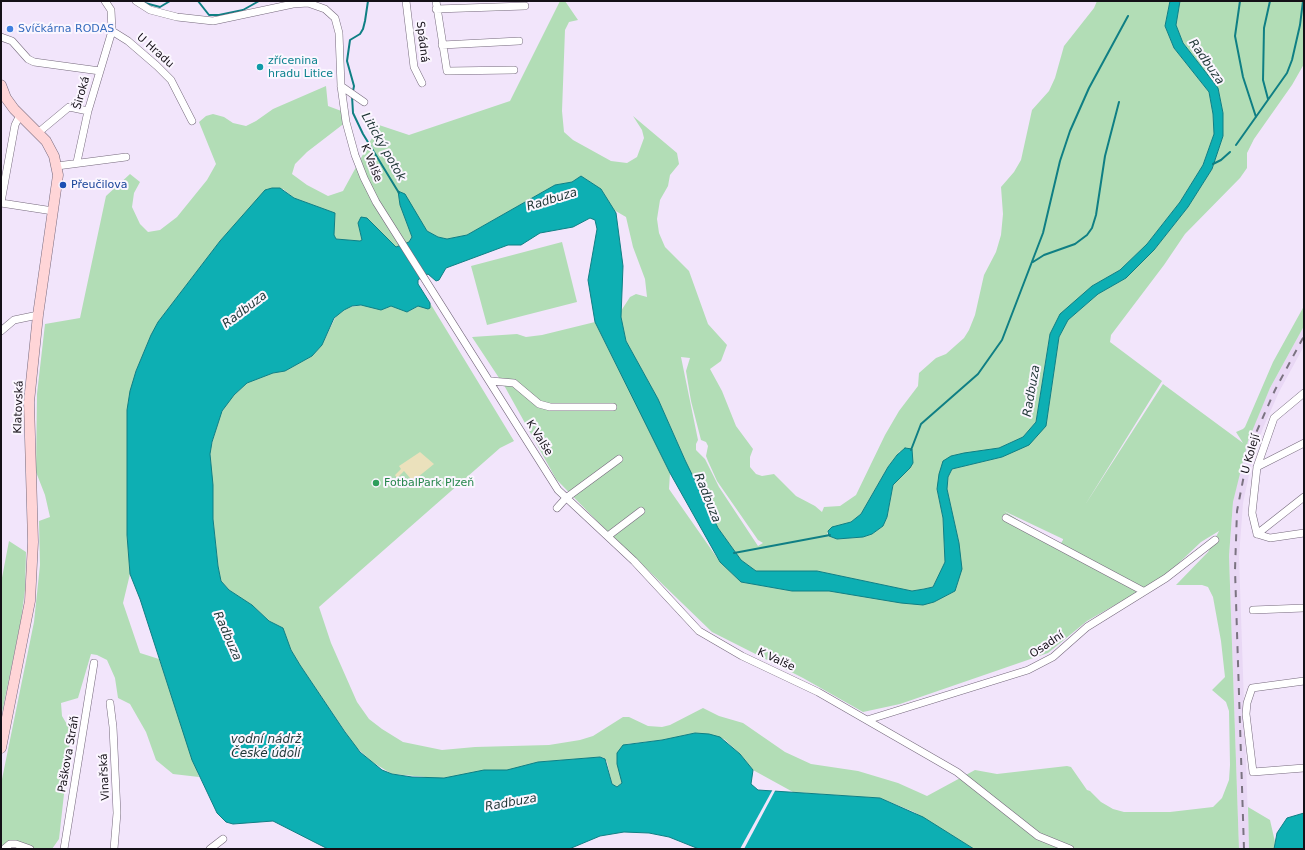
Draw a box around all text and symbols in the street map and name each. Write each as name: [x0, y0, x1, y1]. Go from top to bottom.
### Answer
street label: Spádná: [413, 21, 431, 63]
place label: Svíčkárna RODAS: [18, 22, 114, 36]
marker: Svíčkárna RODAS: [5, 24, 15, 34]
street label: U Hradu: [134, 31, 176, 71]
water label: Radbuza: [1185, 36, 1227, 88]
place label: zřícenina hradu Litice: [268, 54, 333, 80]
marker: zřícenina hradu Litice: [255, 62, 265, 72]
street label: Široká: [71, 75, 93, 111]
water label: Litický potok: [358, 110, 408, 184]
street label: K Valše: [357, 142, 385, 184]
place label: Přeučilova: [71, 178, 128, 192]
marker: Přeučilova: [58, 180, 68, 190]
water label: Radbuza: [525, 185, 579, 215]
water label: Radbuza: [220, 289, 270, 331]
water label: Radbuza: [1020, 364, 1044, 418]
street label: Klatovská: [11, 380, 27, 434]
street label: K Valše: [523, 418, 555, 458]
street label: U Kolejí: [1239, 433, 1263, 475]
water label: Radbuza: [691, 471, 723, 525]
place label: FotbalPark Plzeň: [384, 476, 474, 490]
marker: FotbalPark Plzeň: [371, 478, 381, 488]
water label: Radbuza: [210, 609, 244, 663]
street label: Osadní: [1027, 629, 1067, 661]
street label: K Valše: [755, 646, 797, 674]
street label: Paškova Stráň: [56, 715, 82, 793]
water label: vodní nádrž České údolí: [231, 733, 301, 761]
street label: Vinařská: [97, 753, 113, 801]
water label: Radbuza: [484, 791, 538, 815]

